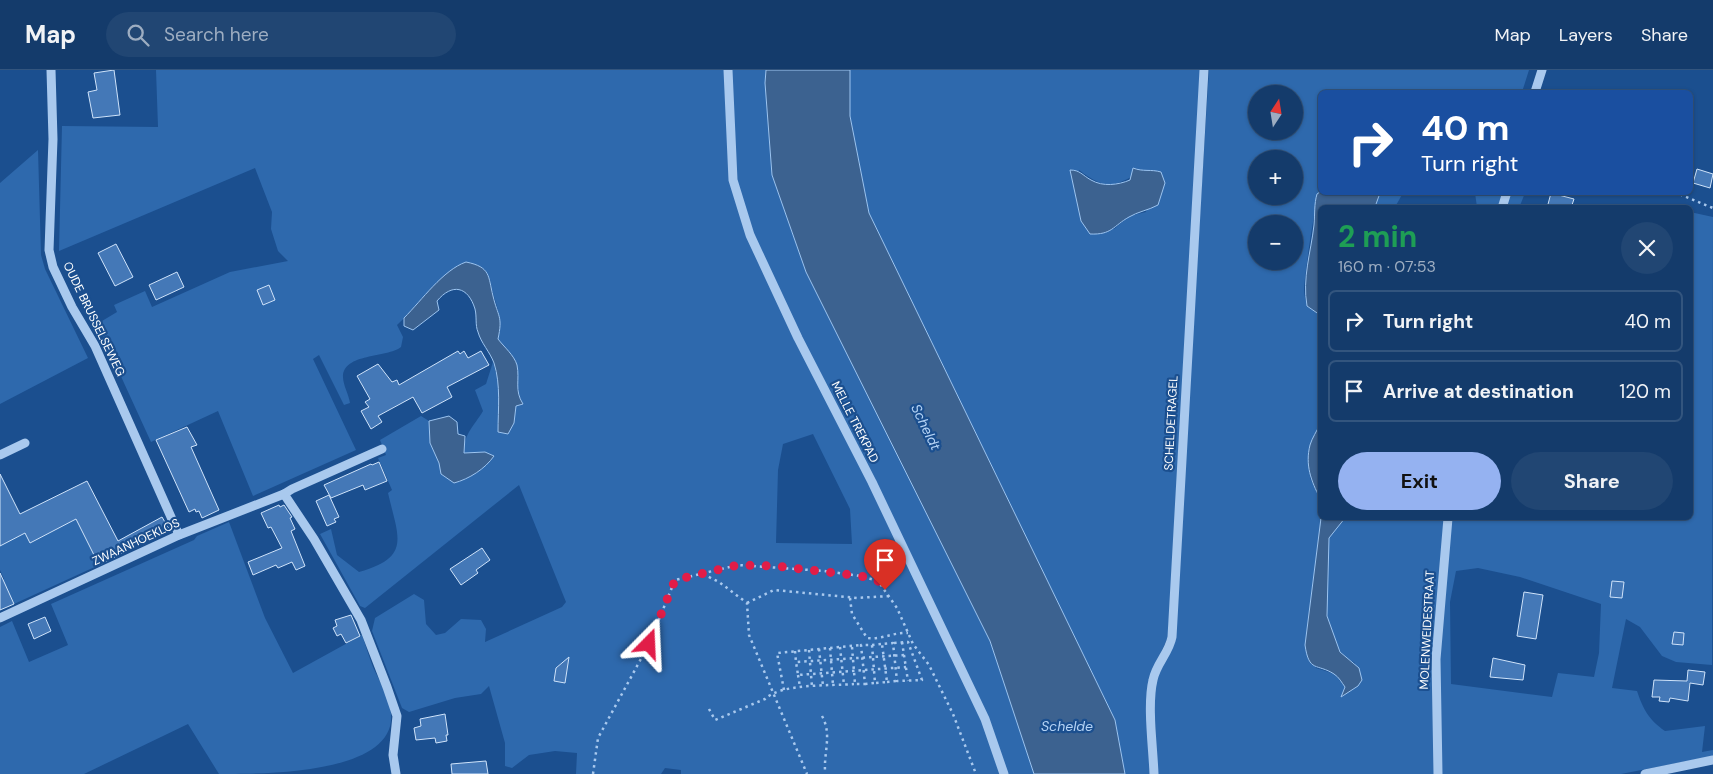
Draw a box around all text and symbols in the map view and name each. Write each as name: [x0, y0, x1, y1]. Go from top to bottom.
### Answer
search box: [106, 12, 456, 57]
text: Map: [25, 19, 76, 50]
icon: search: [124, 21, 152, 49]
text: Search here: [164, 22, 269, 47]
text: Map: [1495, 23, 1531, 47]
text: Layers: [1559, 23, 1613, 47]
text: Share: [1641, 23, 1688, 47]
north arrow: [1248, 85, 1302, 140]
map controls: [1248, 85, 1303, 270]
text: 40 m: [1421, 105, 1510, 151]
icon: right: [1338, 110, 1403, 175]
text: Turn right: [1421, 149, 1518, 178]
button: +: [1248, 150, 1303, 205]
button: −: [1248, 215, 1303, 270]
text: 2 min: [1338, 217, 1417, 256]
button: close: [1621, 222, 1673, 274]
text: 160 m · 07:53: [1338, 256, 1436, 277]
street label: OUDE BRUSSELSEWEG: [59, 259, 129, 379]
icon: right: [1340, 307, 1368, 335]
text: Turn right: [1383, 309, 1473, 334]
text: 40 m: [1624, 309, 1671, 334]
street label: SCHELDETRAGEL: [1161, 375, 1181, 471]
icon: arrive: [1340, 377, 1368, 405]
street label: MELLE TREKPAD: [828, 379, 882, 465]
text: Arrive at destination: [1383, 379, 1574, 404]
text: 120 m: [1619, 379, 1671, 404]
water label: Scheldt: [907, 401, 945, 454]
button: Exit: [1338, 452, 1501, 510]
button: Share: [1511, 452, 1673, 510]
street label: ZWAANHOEKLOS: [90, 515, 182, 569]
pin: [864, 539, 906, 590]
icon: arrive: [871, 546, 899, 574]
street label: MOLENWEIDESTRAAT: [1416, 570, 1438, 690]
position arrow: [622, 617, 674, 669]
water label: Schelde: [1041, 717, 1093, 735]

